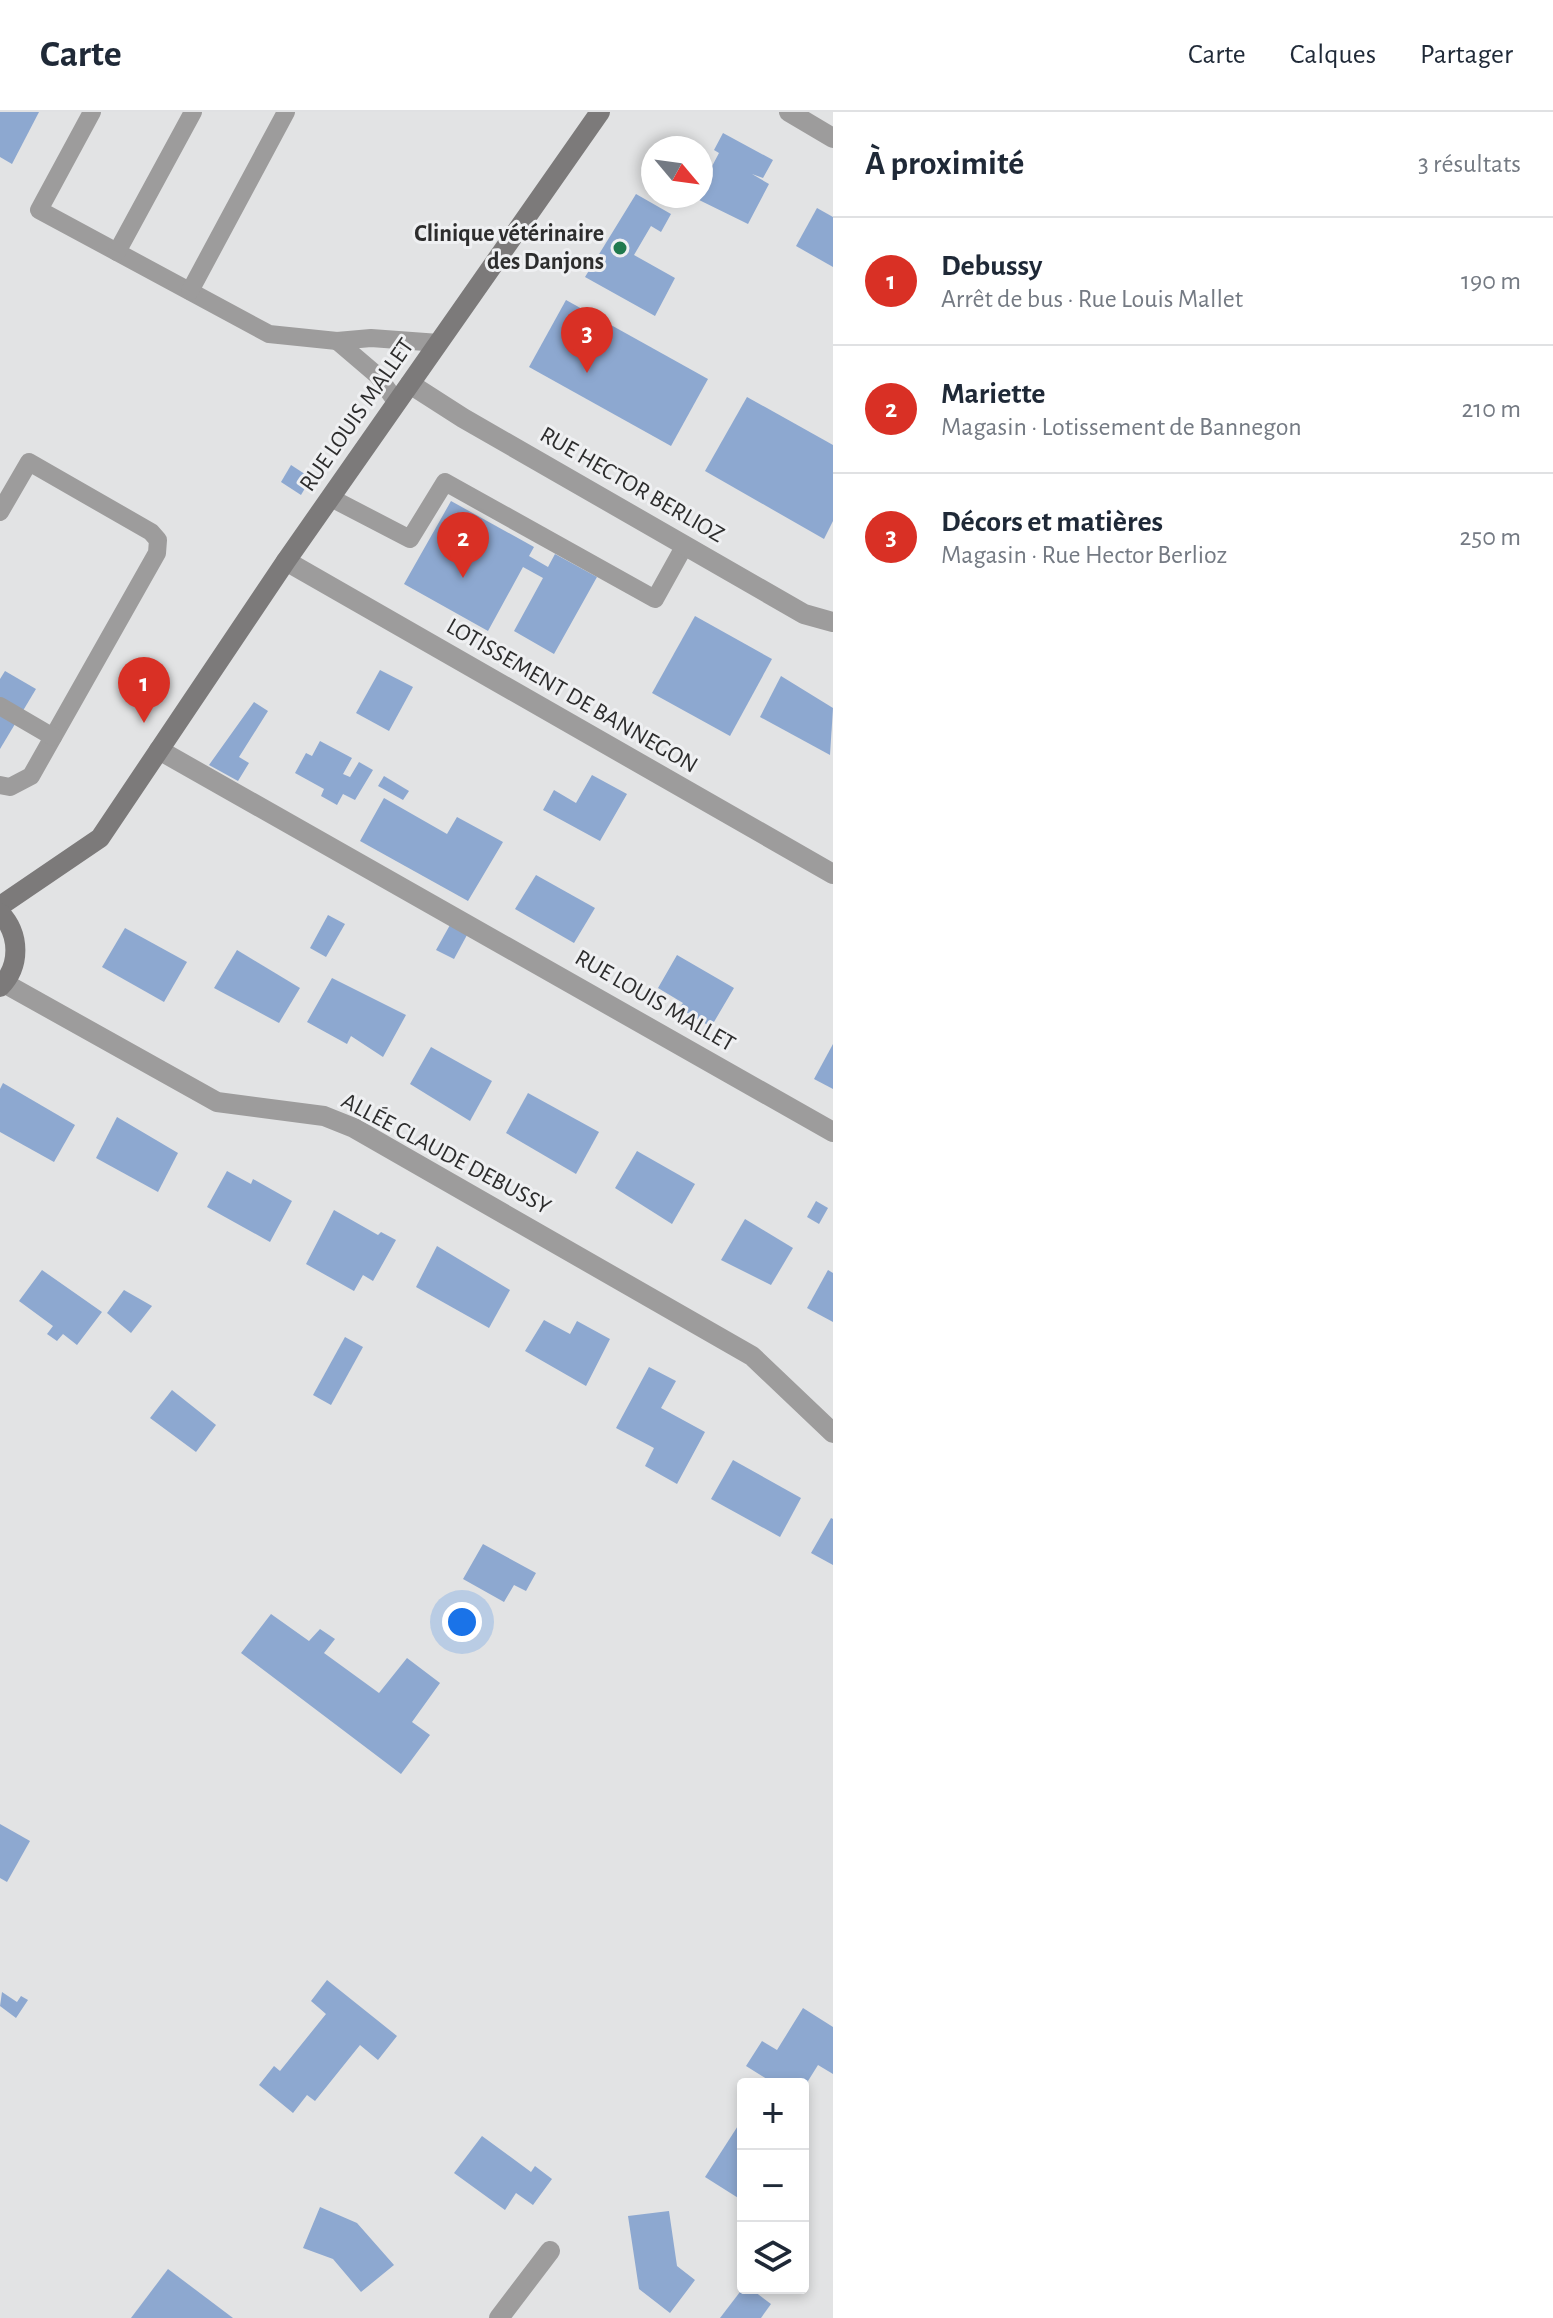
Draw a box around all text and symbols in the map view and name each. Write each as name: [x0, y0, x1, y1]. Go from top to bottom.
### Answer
text: Carte: [40, 36, 122, 74]
text: Carte: [1188, 41, 1246, 69]
text: Calques: [1290, 41, 1376, 69]
text: Partager: [1420, 41, 1513, 69]
north arrow: [641, 136, 713, 208]
text: À proximité: [865, 147, 1024, 181]
text: 3 résultats: [1418, 151, 1521, 177]
place label: Clinique vétérinaire des Danjons: [414, 222, 604, 274]
marker: Clinique vétérinaire des Danjons: [611, 239, 629, 257]
text: Debussy: [941, 251, 1042, 281]
text: 1: [886, 268, 896, 294]
text: 190 m: [1461, 268, 1521, 294]
text: Arrêt de bus · Rue Louis Mallet: [941, 286, 1243, 312]
pin: 3: [561, 307, 613, 373]
street label: RUE LOUIS MALLET: [295, 334, 419, 496]
text: Mariette: [941, 379, 1046, 409]
text: 2: [885, 396, 897, 422]
text: 210 m: [1461, 396, 1521, 422]
text: Magasin · Lotissement de Bannegon: [941, 414, 1302, 440]
street label: RUE HECTOR BERLIOZ: [536, 422, 728, 548]
text: Décors et matières: [941, 507, 1163, 537]
pin: 2: [437, 512, 489, 578]
text: 3: [885, 524, 897, 550]
text: 250 m: [1459, 524, 1521, 550]
text: Magasin · Rue Hector Berlioz: [941, 542, 1227, 568]
street label: LOTISSEMENT DE BANNEGON: [442, 614, 702, 778]
pin: 1: [118, 657, 170, 723]
street label: RUE LOUIS MALLET: [571, 945, 739, 1057]
street label: ALLÉE CLAUDE DEBUSSY: [337, 1087, 556, 1219]
your location: [442, 1602, 482, 1642]
map controls: [737, 2078, 809, 2294]
button: +: [737, 2078, 809, 2150]
button: −: [737, 2150, 809, 2222]
button: layers: [737, 2222, 809, 2294]

